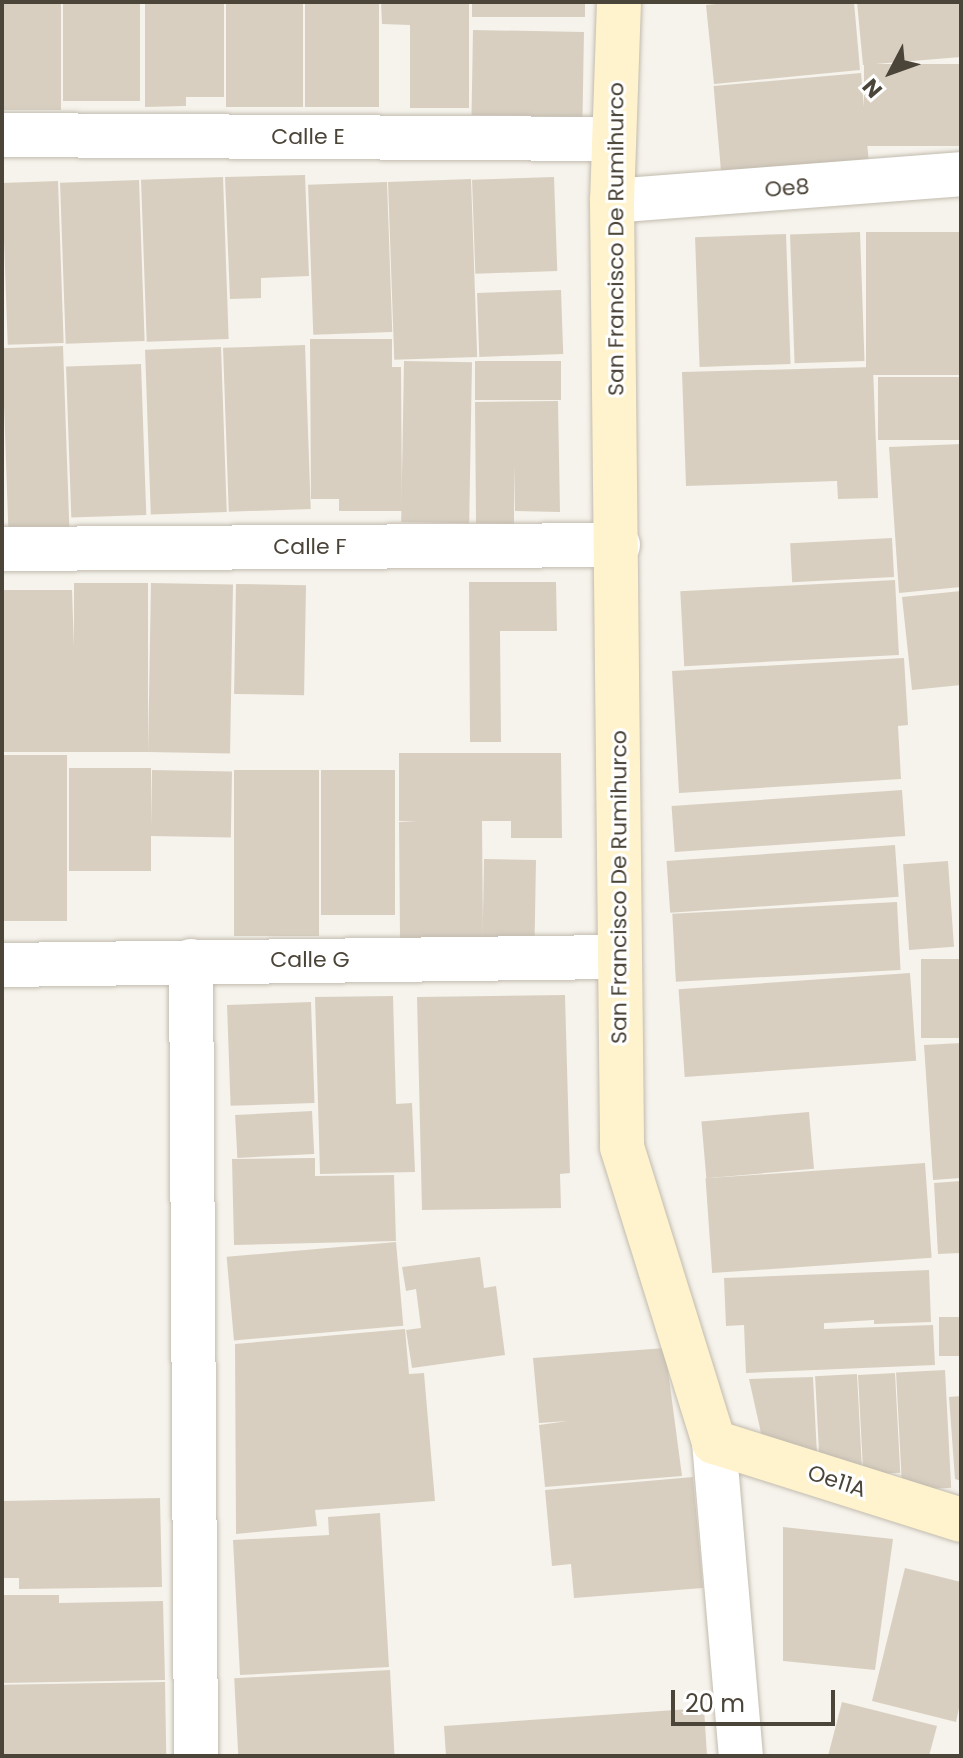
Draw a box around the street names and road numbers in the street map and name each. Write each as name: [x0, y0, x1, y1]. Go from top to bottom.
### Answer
street label: San Francisco De Rumihurco: [603, 82, 629, 396]
street label: Calle E: [271, 124, 345, 150]
street label: Oe8: [764, 173, 810, 203]
street label: Calle F: [273, 534, 347, 560]
street label: San Francisco De Rumihurco: [606, 730, 632, 1044]
street label: Calle G: [270, 947, 350, 973]
street label: Oe11A: [804, 1459, 870, 1503]

